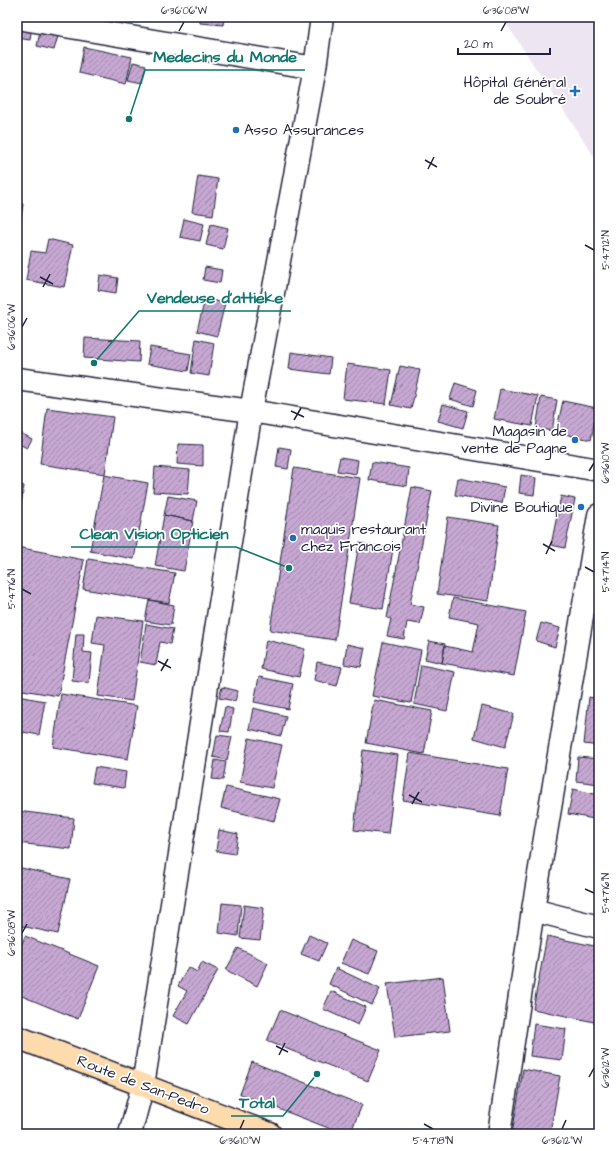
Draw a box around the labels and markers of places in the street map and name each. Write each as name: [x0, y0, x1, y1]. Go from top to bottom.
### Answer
callout: Medecins du Monde: [145, 42, 305, 70]
place label: Hôpital Général de Soubré: [463, 72, 566, 110]
marker: Hôpital Général de Soubré: [569, 85, 581, 97]
place label: Asso Assurances: [244, 120, 364, 141]
marker: Asso Assurances: [231, 125, 241, 135]
callout: Vendeuse d'attieke: [139, 283, 291, 311]
place label: Magasin de vente de Pagne: [461, 421, 567, 460]
marker: Magasin de vente de Pagne: [570, 435, 580, 445]
place label: Divine Boutique: [471, 497, 573, 518]
marker: Divine Boutique: [576, 502, 586, 512]
callout: Clean Vision Opticien: [71, 519, 236, 547]
place label: maquis restaurant chez Francois: [301, 519, 426, 557]
marker: maquis restaurant chez Francois: [288, 533, 298, 543]
callout: Total: [231, 1088, 283, 1116]

